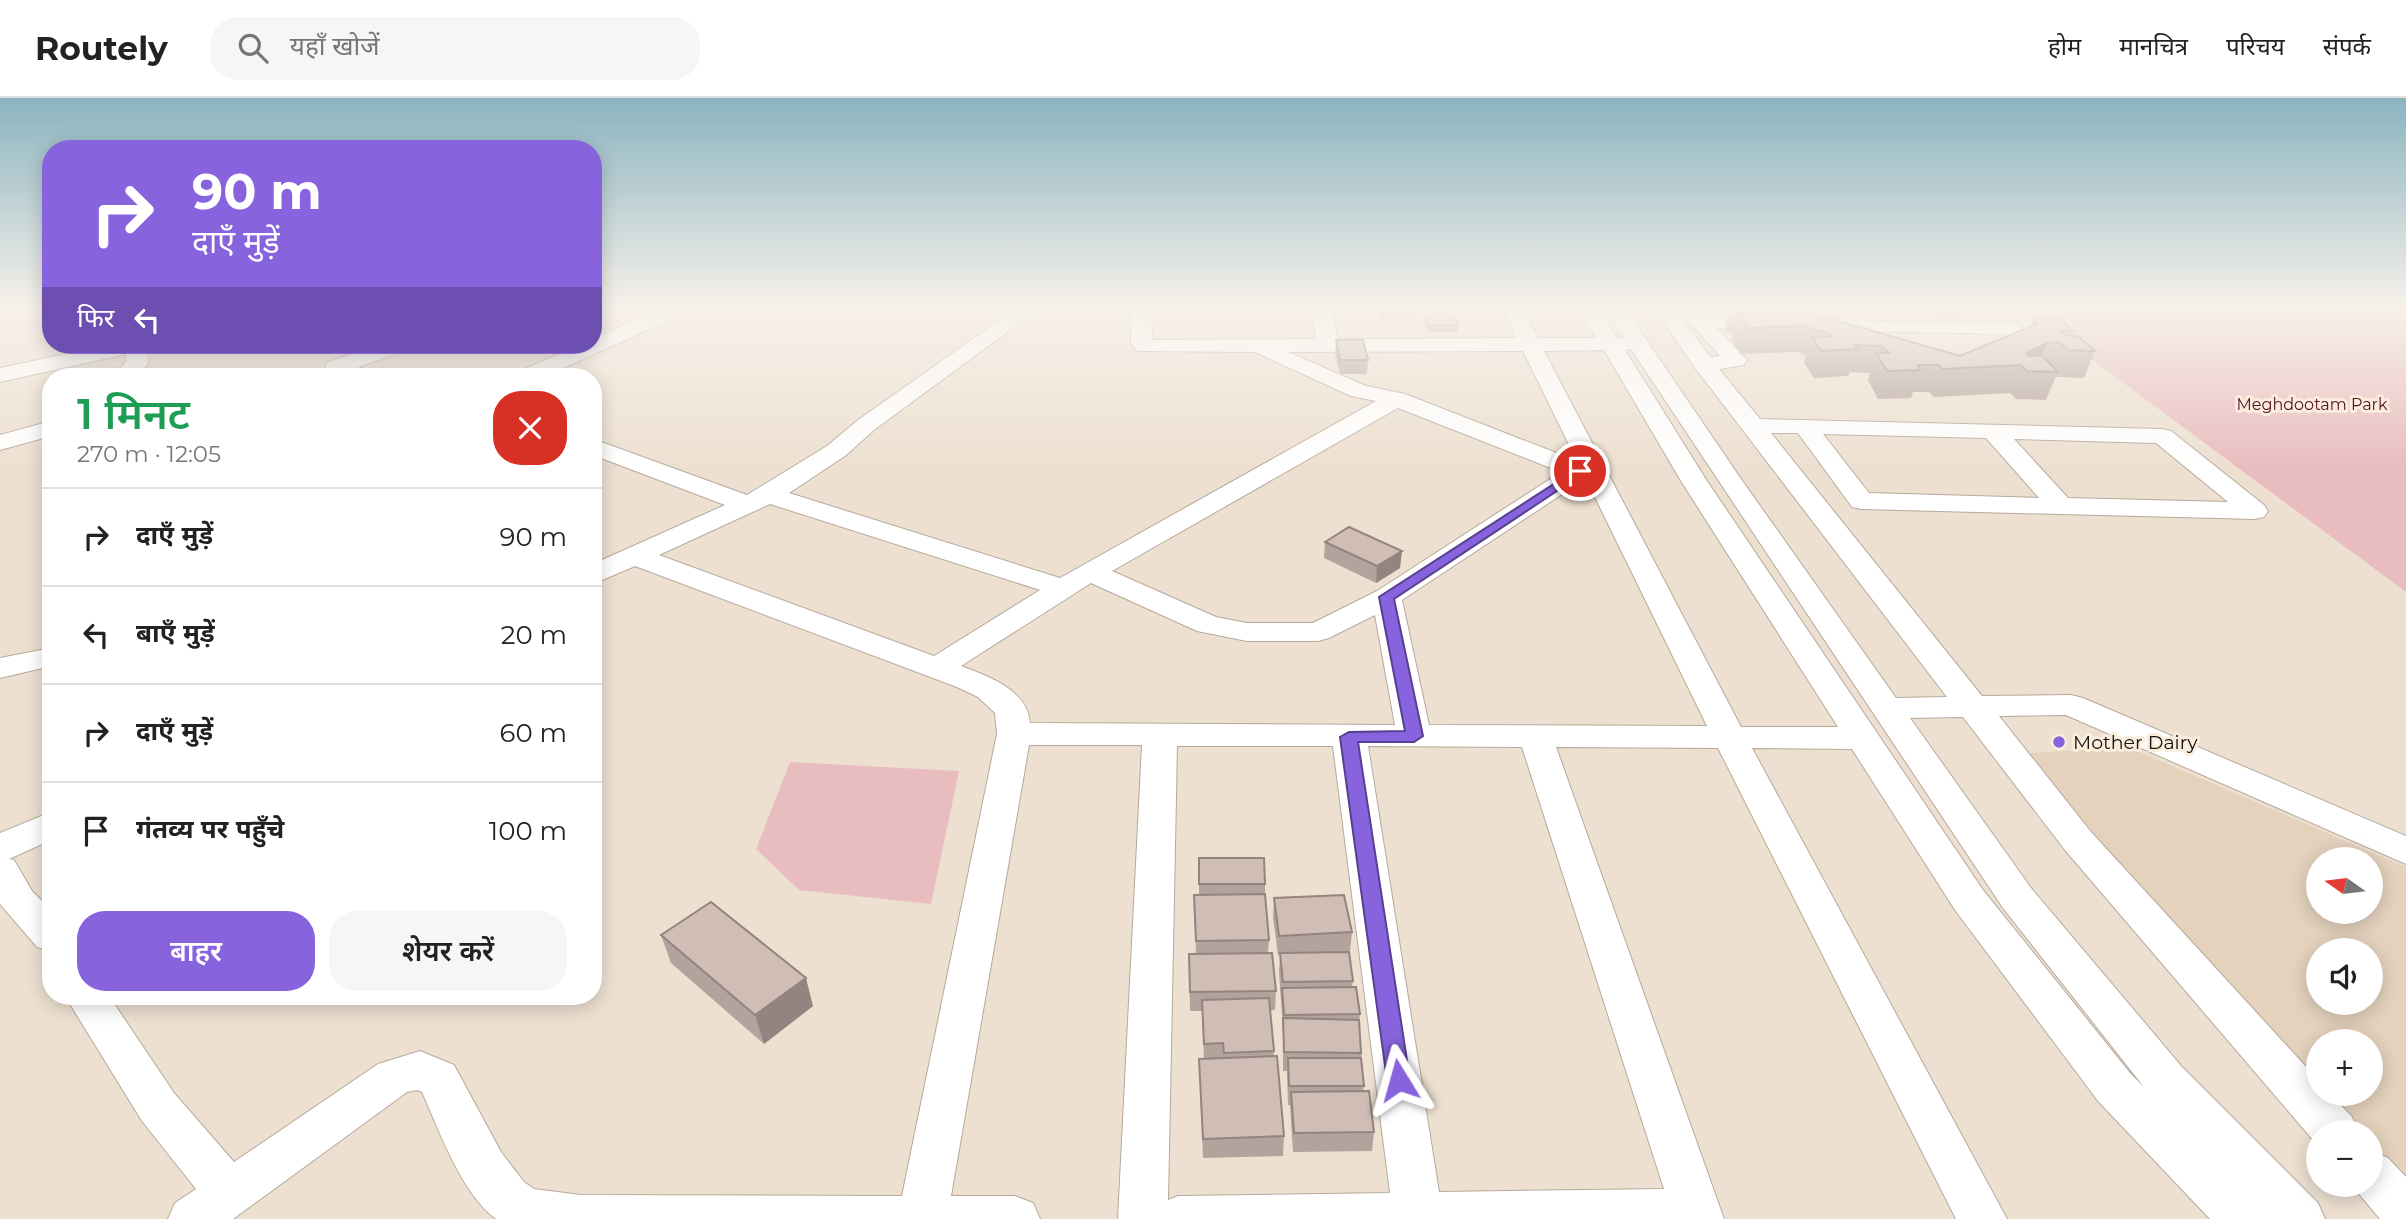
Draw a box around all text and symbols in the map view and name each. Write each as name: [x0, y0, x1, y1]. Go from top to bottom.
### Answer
search box: [210, 17, 700, 80]
text: Routely: [35, 28, 168, 68]
icon: search: [234, 29, 272, 67]
text: यहाँ खोजें: [290, 30, 380, 62]
text: होम: [2048, 32, 2081, 61]
text: मानचित्र: [2119, 32, 2188, 61]
text: परिचय: [2226, 32, 2285, 61]
text: संपर्क: [2323, 32, 2371, 61]
text: 90 m: [192, 162, 322, 221]
icon: right: [77, 168, 168, 259]
text: दाएँ मुड़ें: [192, 222, 280, 261]
icon: left: [128, 301, 166, 339]
text: फिर: [77, 302, 114, 334]
text: 1 मिनट: [77, 388, 190, 440]
button: close: [493, 391, 567, 465]
park label: Meghdootam Park: [2237, 395, 2388, 414]
text: 270 m · 12:05: [77, 440, 221, 468]
pin: [1550, 441, 1610, 501]
icon: arrive: [1561, 452, 1599, 490]
icon: right: [77, 518, 115, 556]
text: दाएँ मुड़ें: [136, 519, 213, 551]
text: 90 m: [500, 521, 567, 553]
icon: left: [77, 616, 115, 654]
text: बाएँ मुड़ें: [136, 617, 215, 649]
text: 20 m: [501, 619, 567, 651]
icon: right: [77, 714, 115, 752]
text: दाएँ मुड़ें: [136, 715, 213, 747]
text: 60 m: [500, 717, 567, 749]
place label: Mother Dairy: [2073, 731, 2198, 754]
marker: Mother Dairy: [2051, 734, 2067, 750]
icon: arrive: [77, 812, 115, 850]
text: गंतव्य पर पहुँचे: [136, 813, 284, 845]
text: 100 m: [489, 815, 567, 847]
north arrow: [2306, 847, 2384, 924]
map controls: [2306, 847, 2383, 1197]
button: बाहर: [77, 911, 315, 991]
button: शेयर करें: [329, 911, 567, 991]
button: sound: [2306, 938, 2383, 1015]
button: +: [2306, 1029, 2383, 1106]
position arrow: [1362, 1043, 1436, 1117]
button: −: [2306, 1120, 2383, 1197]

